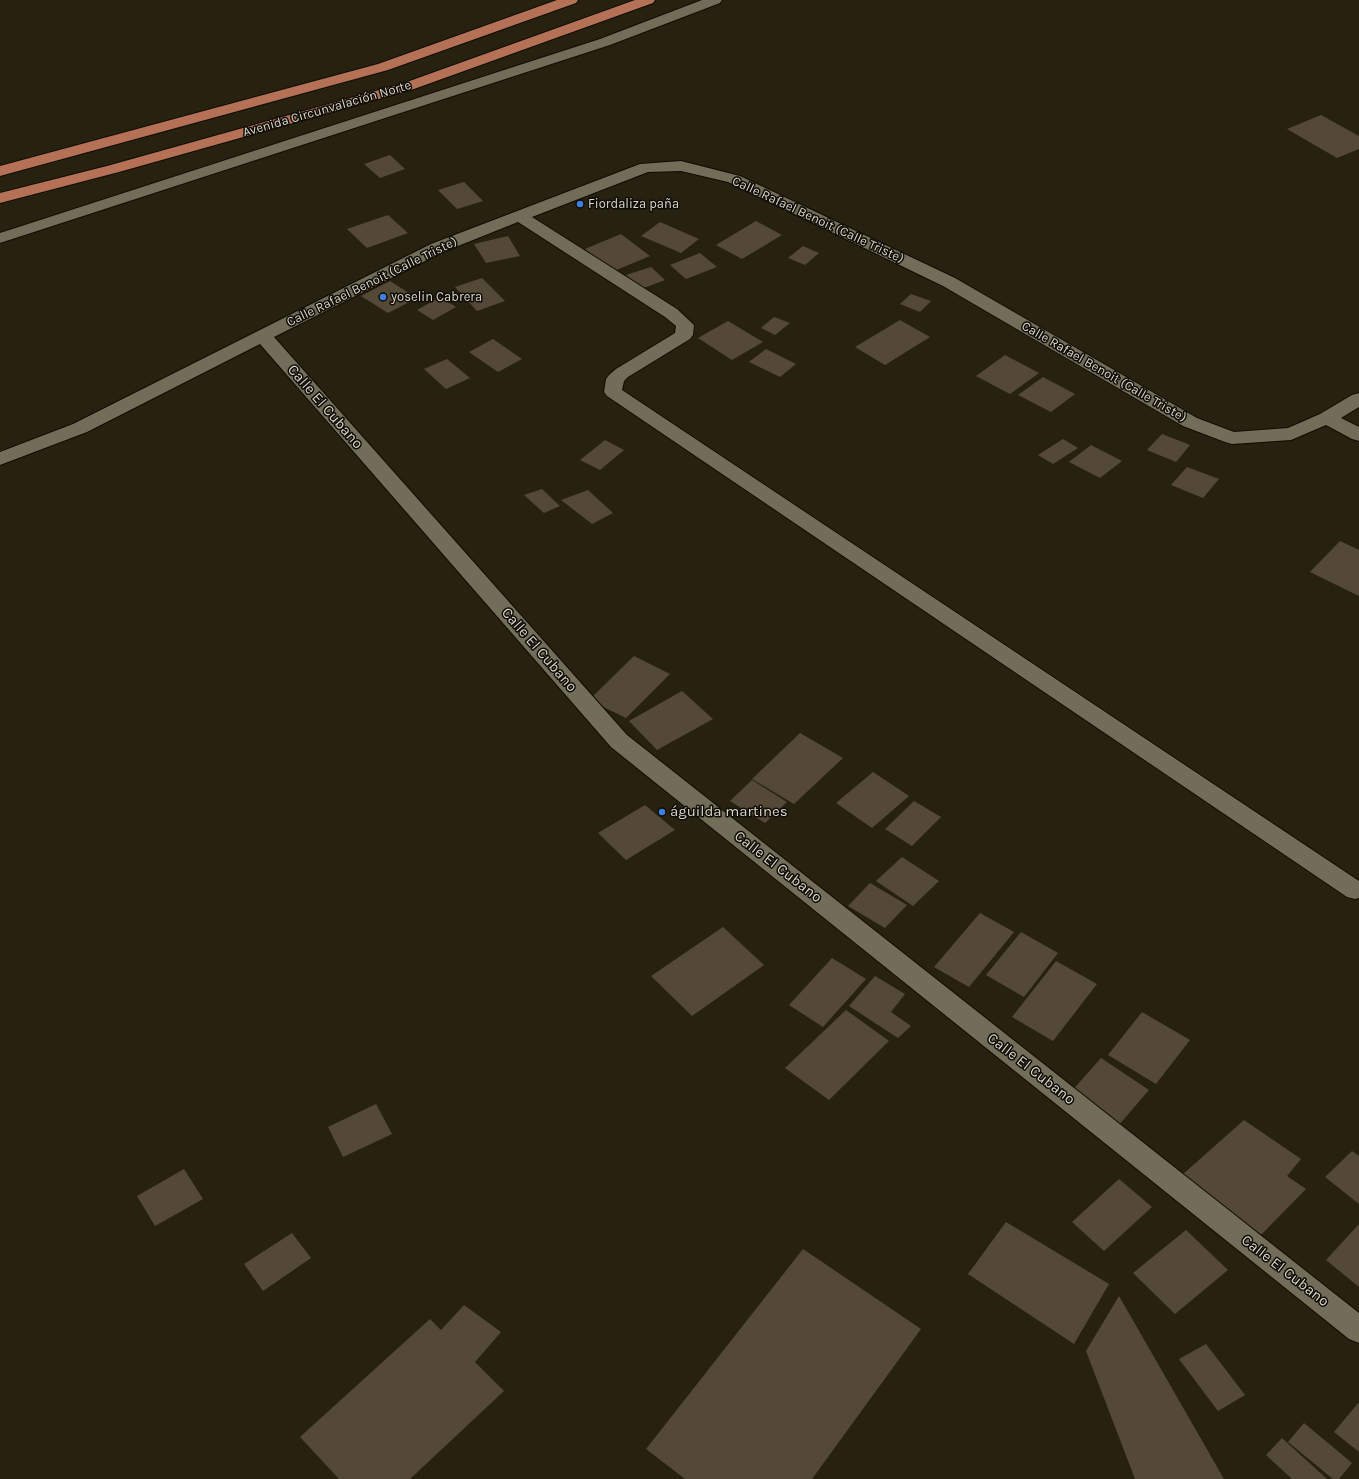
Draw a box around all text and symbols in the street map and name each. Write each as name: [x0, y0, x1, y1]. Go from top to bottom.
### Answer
street label: Avenida Circunvalación Norte: [241, 77, 413, 141]
street label: Calle Rafael Benoit (Calle Triste): [730, 173, 906, 267]
place label: Fiordaliza paña: [588, 196, 679, 212]
marker: Fiordaliza paña: [575, 199, 585, 209]
street label: Calle Rafael Benoit (Calle Triste): [284, 234, 460, 330]
place label: yoselin Cabrera: [391, 289, 482, 305]
marker: yoselin Cabrera: [378, 292, 388, 302]
street label: Calle Rafael Benoit (Calle Triste): [1019, 318, 1189, 426]
street label: Calle El Cubano: [283, 361, 367, 453]
street label: Calle El Cubano: [497, 604, 581, 696]
place label: águilda martines: [670, 803, 788, 821]
marker: águilda martines: [657, 807, 667, 817]
street label: Calle El Cubano: [731, 827, 825, 907]
street label: Calle El Cubano: [984, 1029, 1078, 1109]
street label: Calle El Cubano: [1238, 1231, 1332, 1311]

